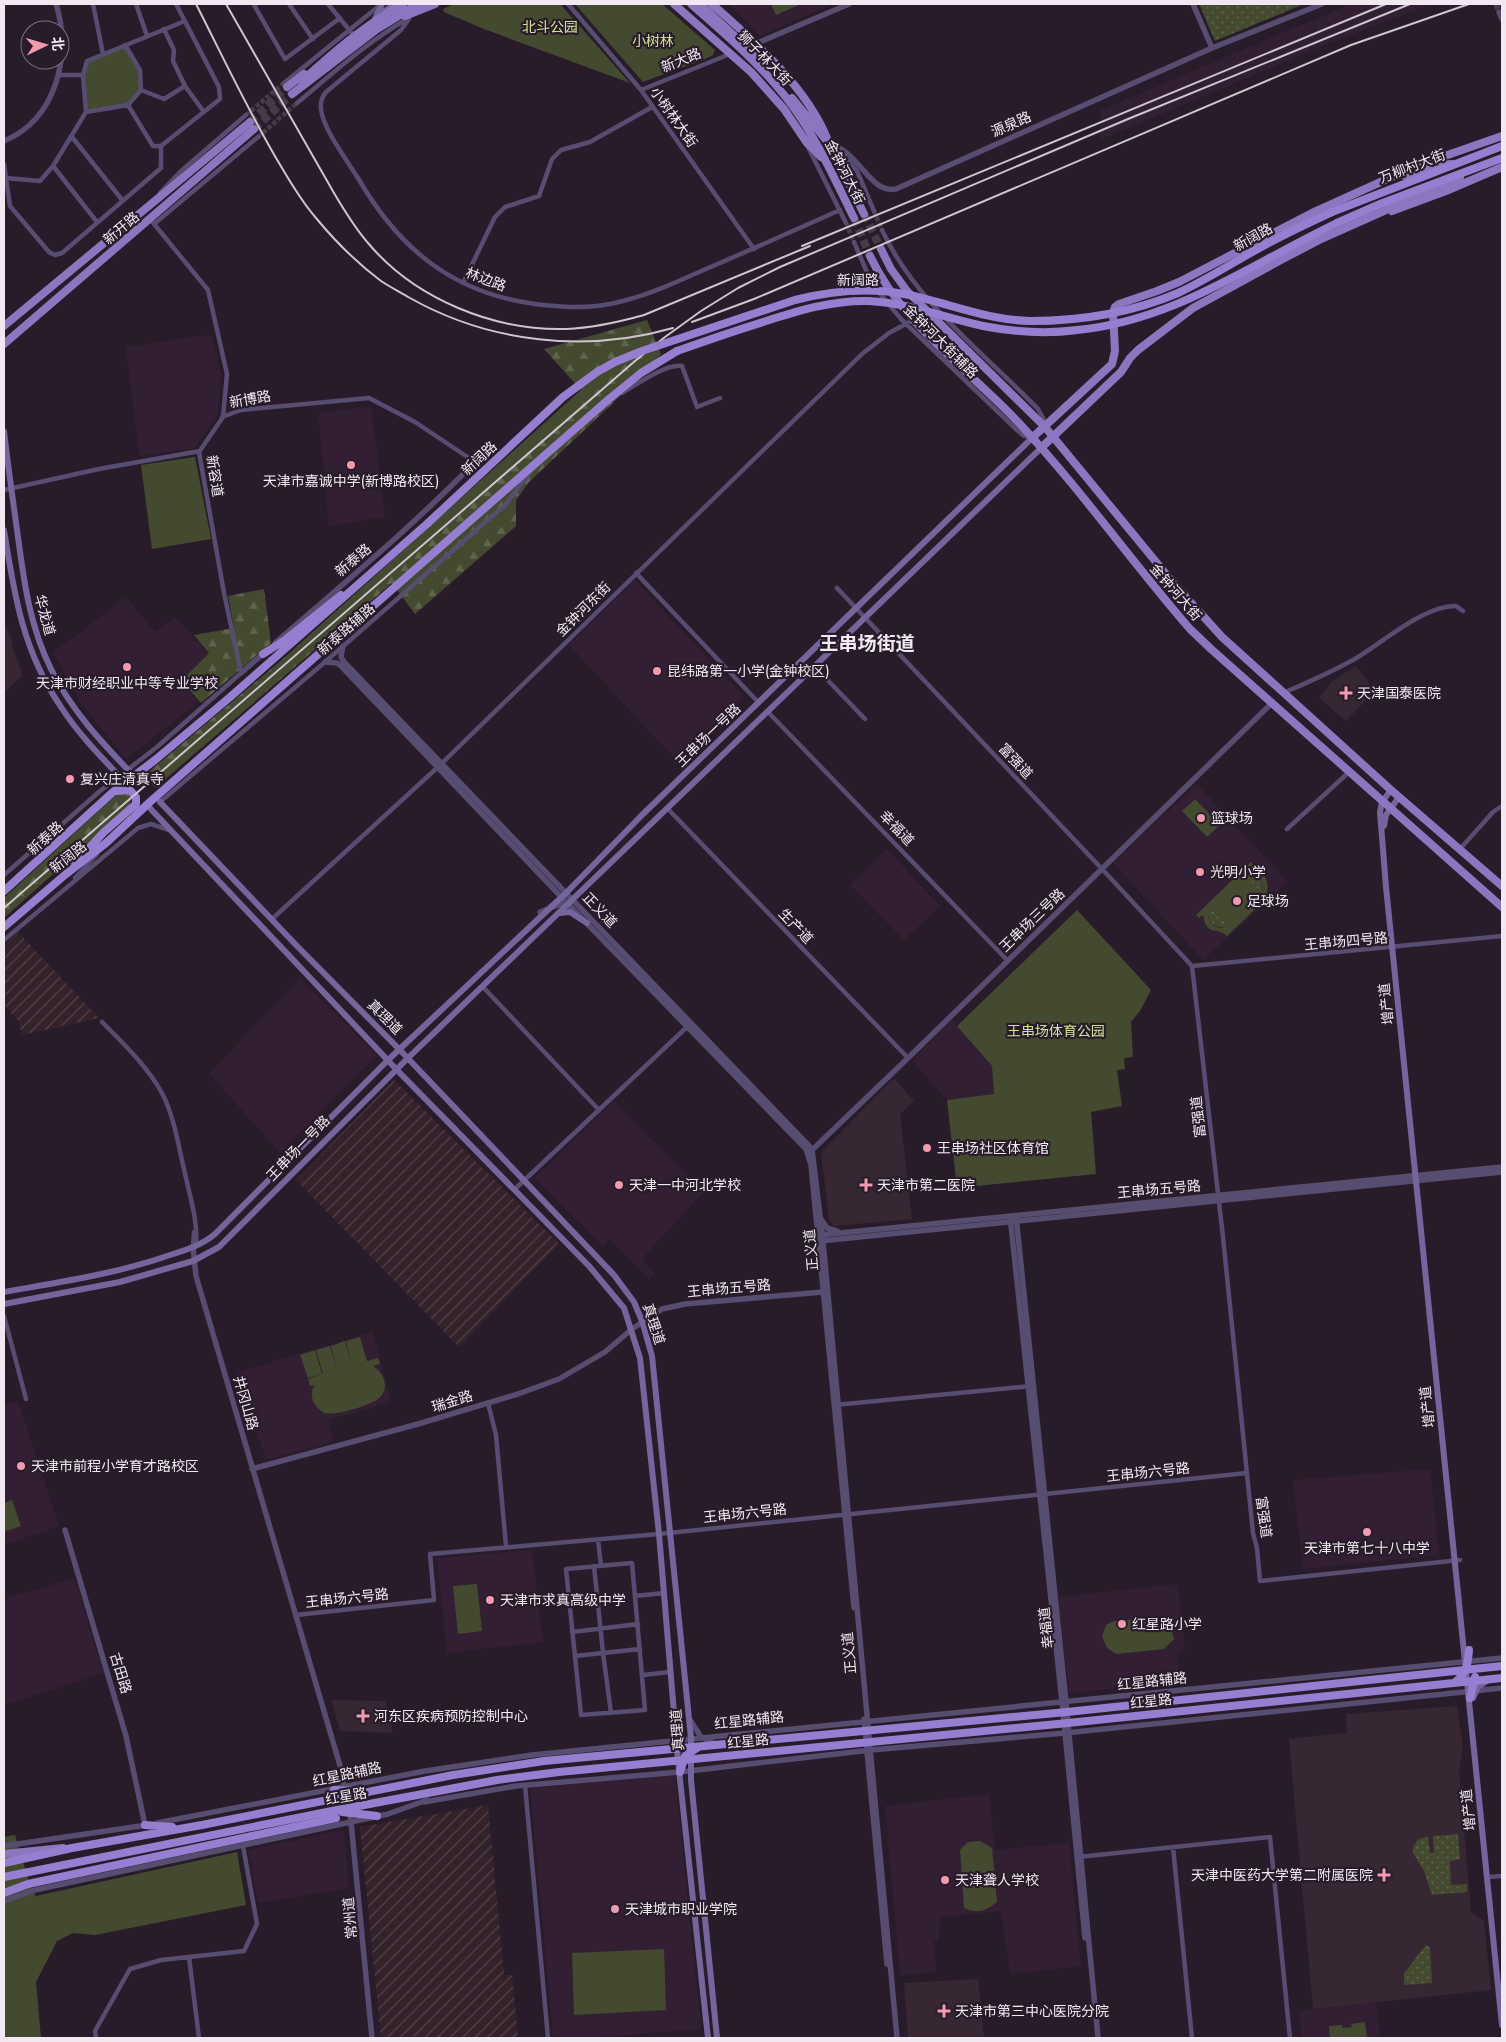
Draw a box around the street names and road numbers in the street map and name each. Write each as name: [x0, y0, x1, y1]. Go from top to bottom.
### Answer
street label: 狮子林大街: [733, 26, 797, 90]
street label: 新大路: [658, 43, 704, 77]
street label: 小树林大街: [646, 83, 702, 151]
street label: 源泉路: [988, 106, 1034, 142]
street label: 金钟河大街: [820, 136, 870, 208]
street label: 万柳村大街: [1376, 144, 1448, 188]
street label: 新开路: [98, 207, 144, 249]
street label: 新阔路: [1230, 218, 1276, 256]
street label: 林边路: [463, 262, 509, 296]
street label: 新阔路: [837, 270, 879, 290]
street label: 金钟河大街辅路: [899, 299, 983, 383]
street label: 新博路: [228, 386, 272, 412]
street label: 新阔路: [457, 436, 501, 480]
street label: 新容道: [202, 454, 228, 498]
street label: 新泰路: [330, 539, 376, 581]
street label: 金钟河大街: [1145, 559, 1207, 625]
street label: 金钟河东街: [551, 577, 615, 641]
street label: 华龙道: [30, 592, 60, 638]
street label: 新泰路辅路: [313, 598, 379, 660]
street label: 王串场一号路: [671, 699, 745, 771]
street label: 富强道: [994, 739, 1038, 783]
street label: 幸福道: [875, 806, 919, 850]
street label: 新泰路: [23, 817, 67, 859]
street label: 新阔路: [45, 836, 91, 878]
street label: 王串场三号路: [995, 884, 1069, 956]
street label: 正义道: [578, 888, 622, 932]
street label: 生产道: [774, 904, 818, 948]
street label: 王串场四号路: [1303, 927, 1389, 955]
street label: 增产道: [1374, 982, 1398, 1026]
street label: 真理道: [363, 995, 407, 1039]
street label: 富强道: [1186, 1095, 1210, 1139]
street label: 王串场一号路: [262, 1111, 334, 1185]
street label: 王串场五号路: [1116, 1175, 1202, 1203]
street label: 正义道: [799, 1228, 823, 1272]
street label: 王串场五号路: [686, 1274, 772, 1302]
street label: 真理道: [638, 1301, 670, 1347]
street label: 井冈山路: [229, 1373, 263, 1433]
street label: 瑞金路: [429, 1385, 475, 1417]
street label: 增产道: [1415, 1385, 1439, 1429]
street label: 王串场六号路: [1105, 1458, 1191, 1486]
street label: 富强道: [1251, 1495, 1277, 1539]
street label: 王串场六号路: [702, 1499, 788, 1527]
street label: 王串场六号路: [304, 1584, 390, 1612]
street label: 幸福道: [1034, 1606, 1058, 1650]
street label: 正义道: [837, 1631, 861, 1675]
street label: 古田路: [105, 1650, 137, 1696]
street label: 红星路辅路: [1116, 1667, 1188, 1695]
street label: 红星路: [1129, 1689, 1173, 1713]
street label: 红星路辅路: [713, 1706, 785, 1734]
street label: 真理道: [666, 1708, 688, 1752]
street label: 红星路: [726, 1729, 770, 1753]
street label: 红星路辅路: [311, 1757, 383, 1791]
street label: 红星路: [324, 1783, 368, 1809]
street label: 增产道: [1456, 1788, 1480, 1832]
street label: 常州道: [338, 1896, 362, 1940]

